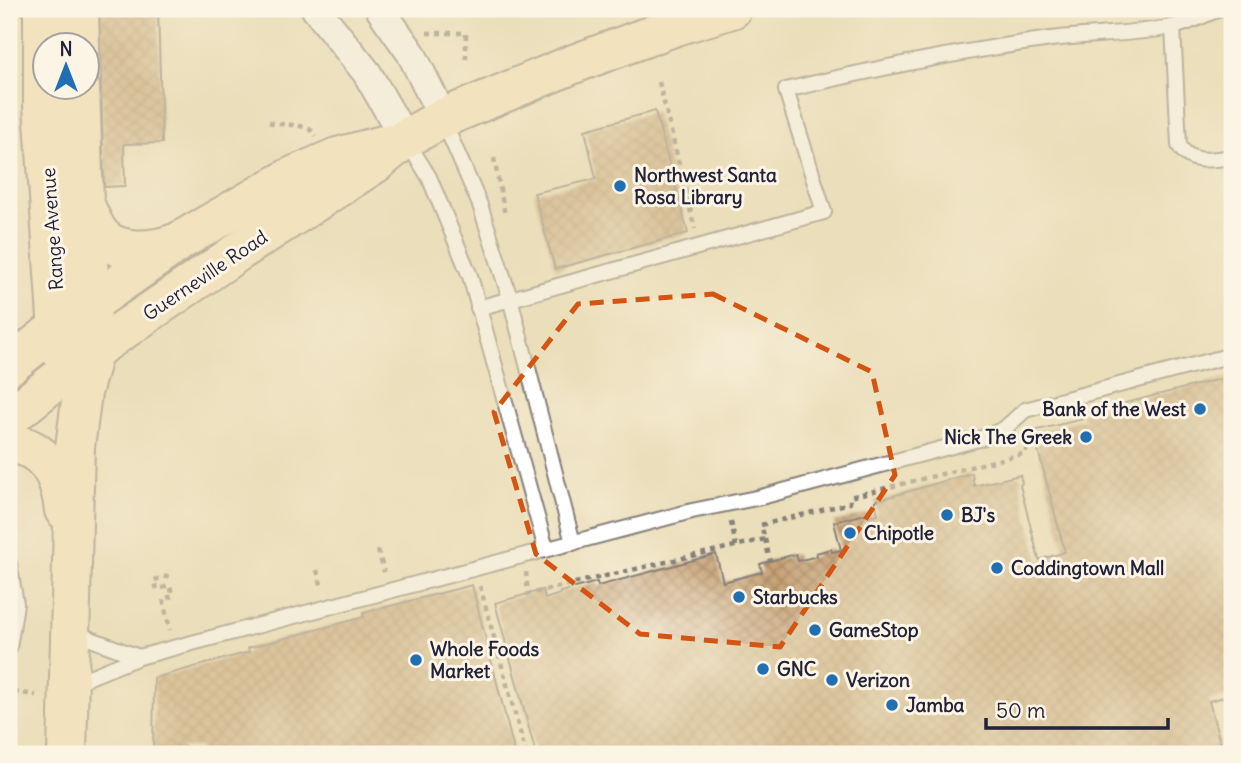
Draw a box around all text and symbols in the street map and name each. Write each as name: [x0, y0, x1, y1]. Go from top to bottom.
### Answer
north arrow: [32, 32, 102, 102]
text: N: [59, 37, 73, 61]
place label: Northwest Santa Rosa Library: [634, 163, 777, 209]
street label: Range Avenue: [36, 167, 68, 291]
marker: Northwest Santa Rosa Library: [612, 178, 628, 194]
street label: Guerneville Road: [138, 224, 272, 326]
place label: Bank of the West: [1042, 397, 1187, 421]
marker: Bank of the West: [1192, 401, 1208, 417]
place label: Nick The Greek: [944, 425, 1072, 449]
marker: Nick The Greek: [1078, 429, 1094, 445]
place label: BJ's: [961, 503, 995, 527]
marker: BJ's: [939, 507, 955, 523]
place label: Chipotle: [864, 521, 934, 545]
marker: Chipotle: [842, 525, 858, 541]
place label: Coddingtown Mall: [1011, 556, 1164, 580]
marker: Coddingtown Mall: [989, 560, 1005, 576]
place label: Starbucks: [753, 585, 838, 609]
marker: Starbucks: [731, 589, 747, 605]
place label: GameStop: [829, 618, 919, 642]
marker: GameStop: [807, 622, 823, 638]
place label: Whole Foods Market: [430, 637, 539, 683]
marker: Whole Foods Market: [408, 652, 424, 668]
place label: GNC: [777, 657, 817, 681]
marker: GNC: [755, 661, 771, 677]
place label: Verizon: [846, 668, 910, 692]
marker: Verizon: [824, 672, 840, 688]
scale bar: [986, 686, 1168, 730]
place label: Jamba: [906, 693, 965, 717]
marker: Jamba: [884, 697, 900, 713]
text: 50 m: [996, 697, 1045, 724]

